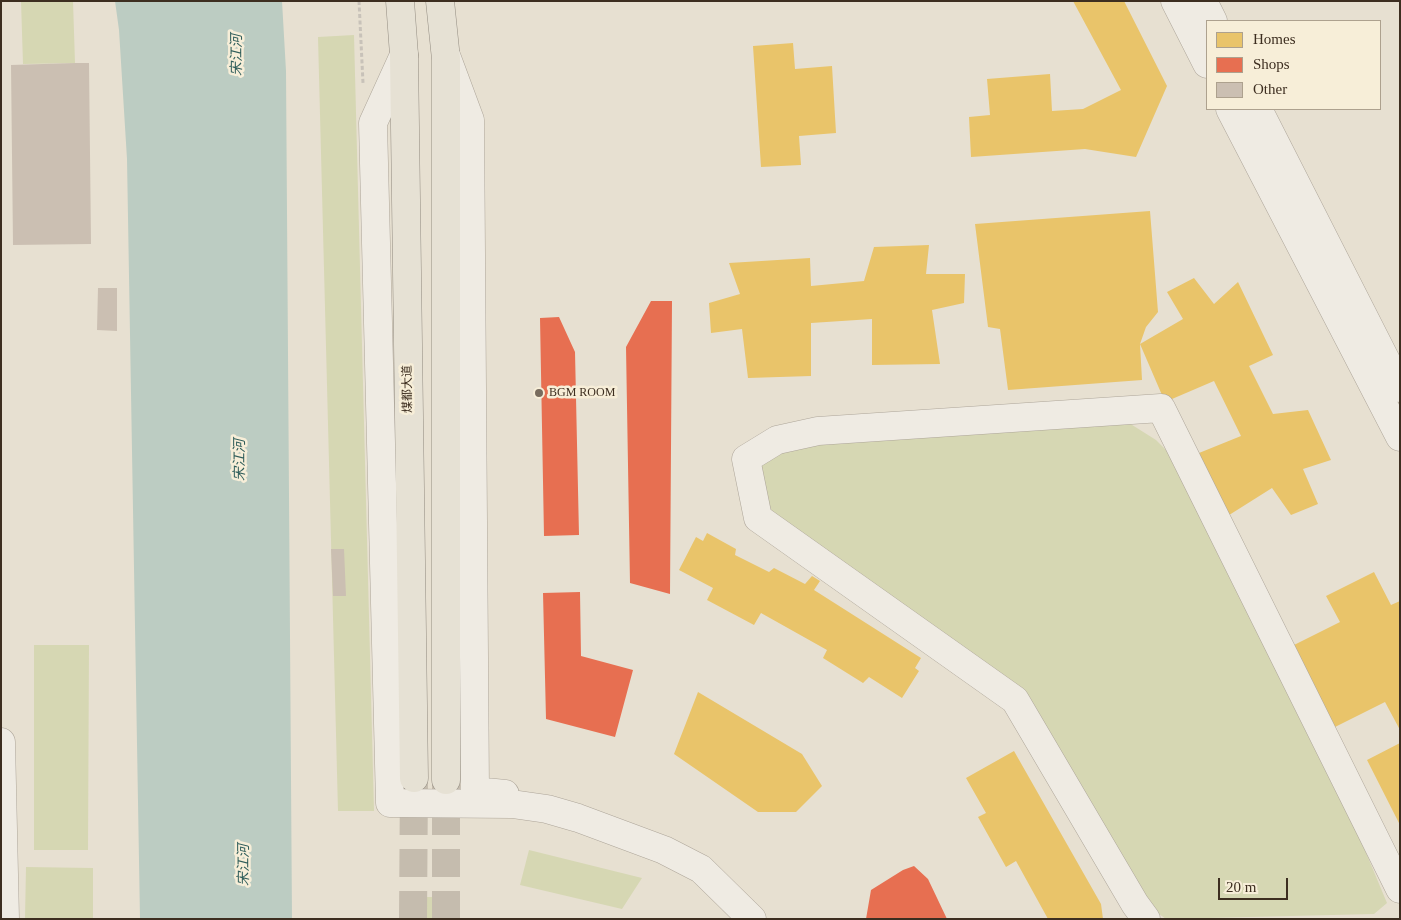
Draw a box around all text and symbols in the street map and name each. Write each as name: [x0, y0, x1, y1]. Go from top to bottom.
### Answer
legend: [1206, 20, 1381, 110]
text: Homes: [1253, 31, 1296, 47]
water label: 宋江河: [229, 34, 245, 76]
text: Shops: [1253, 56, 1290, 72]
text: Other: [1253, 81, 1287, 97]
street label: 煤都大道: [400, 365, 416, 413]
place label: BGM ROOM: [549, 386, 615, 400]
marker: BGM ROOM: [533, 387, 545, 399]
water label: 宋江河: [232, 439, 248, 481]
water label: 宋江河: [236, 844, 252, 886]
scale bar: [1221, 868, 1291, 900]
text: 20 m: [1226, 879, 1256, 895]

